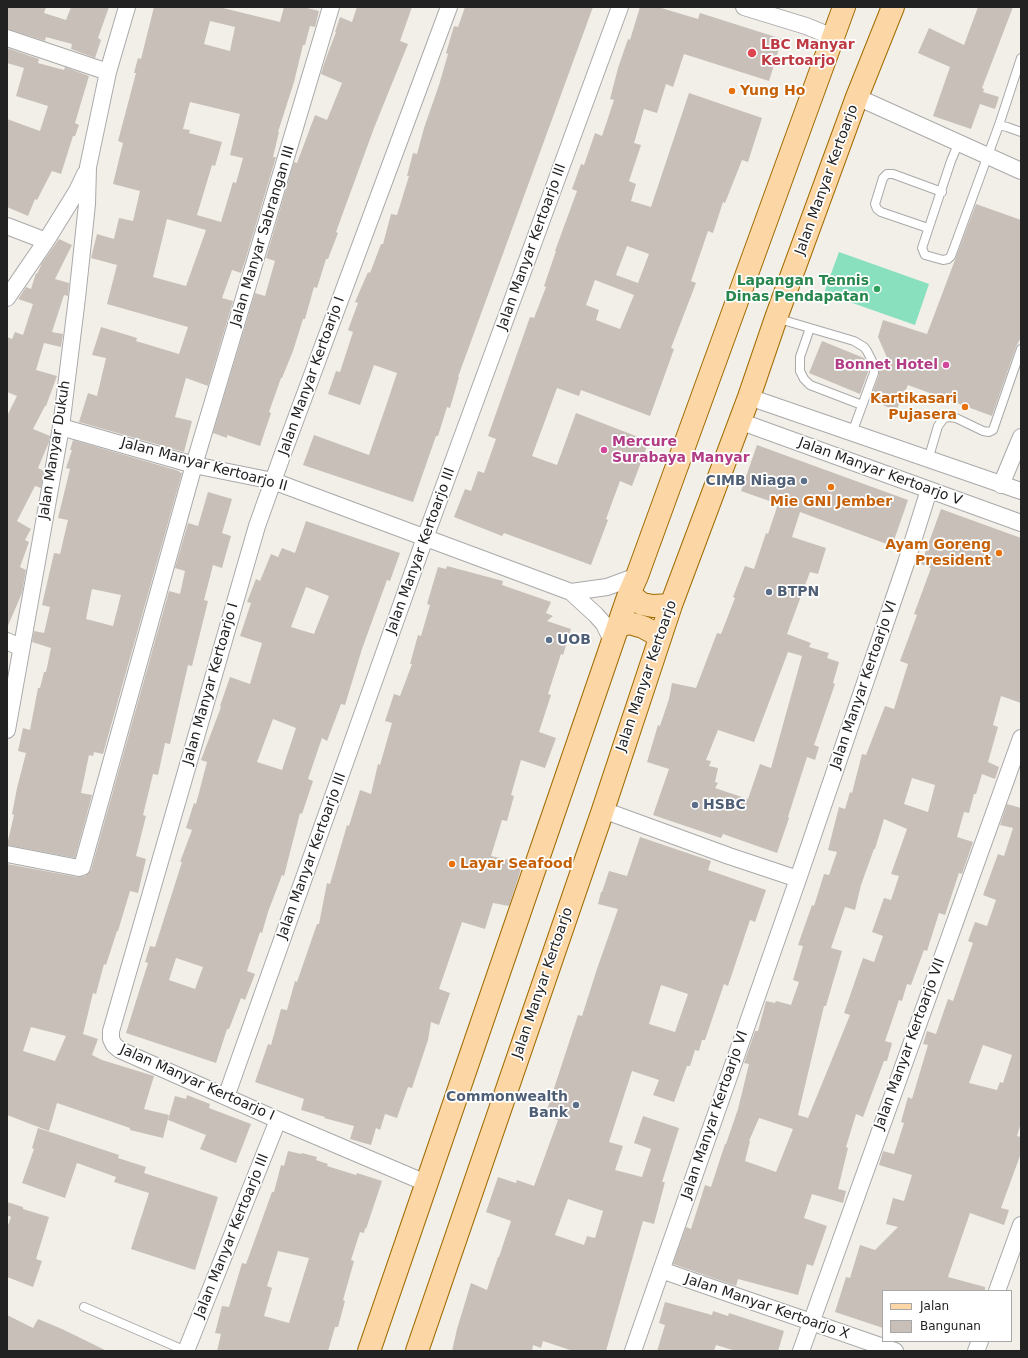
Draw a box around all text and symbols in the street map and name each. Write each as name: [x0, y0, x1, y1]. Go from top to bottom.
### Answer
place label: LBC Manyar Kertoarjo: [761, 37, 855, 70]
marker: LBC Manyar Kertoarjo: [746, 47, 758, 59]
place label: Yung Ho: [740, 83, 805, 99]
marker: Yung Ho: [727, 86, 737, 96]
street label: Jalan Manyar Kertoarjo: [792, 103, 862, 257]
street label: Jalan Manyar Sabrangan III: [228, 144, 298, 328]
street label: Jalan Manyar Kertoarjo III: [494, 162, 570, 332]
place label: Lapangan Tennis Dinas Pendapatan: [725, 273, 869, 306]
marker: Lapangan Tennis Dinas Pendapatan: [872, 284, 882, 294]
street label: Jalan Manyar Kertoarjo I: [275, 294, 349, 458]
place label: Bonnet Hotel: [834, 357, 938, 373]
marker: Bonnet Hotel: [941, 360, 951, 370]
street label: Jalan Manyar Dukuh: [36, 379, 74, 521]
place label: Kartikasari Pujasera: [870, 391, 957, 424]
marker: Kartikasari Pujasera: [960, 402, 970, 412]
place label: Mercure Surabaya Manyar: [612, 434, 750, 466]
street label: Jalan Manyar Kertoarjo II: [119, 435, 289, 495]
street label: Jalan Manyar Kertoarjo V: [796, 435, 964, 509]
marker: Mercure Surabaya Manyar: [599, 445, 609, 455]
street label: Jalan Manyar Kertoarjo III: [383, 466, 459, 636]
place label: CIMB Niaga: [706, 473, 796, 489]
marker: CIMB Niaga: [799, 476, 809, 486]
marker: Mie GNI Jember: [826, 482, 836, 492]
place label: Mie GNI Jember: [770, 494, 892, 510]
place label: Ayam Goreng President: [885, 537, 991, 570]
marker: Ayam Goreng President: [994, 548, 1004, 558]
place label: BTPN: [777, 584, 819, 600]
marker: BTPN: [764, 587, 774, 597]
street label: Jalan Manyar Kertoarjo: [613, 598, 681, 754]
street label: Jalan Manyar Kertoarjo VI: [827, 599, 901, 771]
street label: Jalan Manyar Kertoarjo I: [180, 601, 242, 767]
place label: UOB: [557, 632, 591, 648]
marker: UOB: [544, 635, 554, 645]
street label: Jalan Manyar Kertoarjo III: [274, 771, 350, 941]
place label: HSBC: [703, 797, 746, 813]
marker: HSBC: [690, 800, 700, 810]
place label: Layar Seafood: [460, 856, 573, 872]
marker: Layar Seafood: [447, 859, 457, 869]
street label: Jalan Manyar Kertoarjo: [509, 905, 577, 1061]
street label: Jalan Manyar Kertoarjo VII: [871, 956, 949, 1132]
street label: Jalan Manyar Kertoarjo VI: [678, 1029, 752, 1201]
street label: Jalan Manyar Kertoarjo I: [117, 1041, 277, 1125]
place label: Commonwealth Bank: [446, 1089, 568, 1122]
marker: Commonwealth Bank: [571, 1100, 581, 1110]
street label: Jalan Manyar Kertoarjo III: [191, 1151, 273, 1321]
street label: Jalan Manyar Kertoarjo X: [683, 1271, 851, 1343]
legend: [882, 1290, 1012, 1342]
text: Jalan: [920, 1299, 949, 1313]
text: Bangunan: [920, 1319, 981, 1333]

